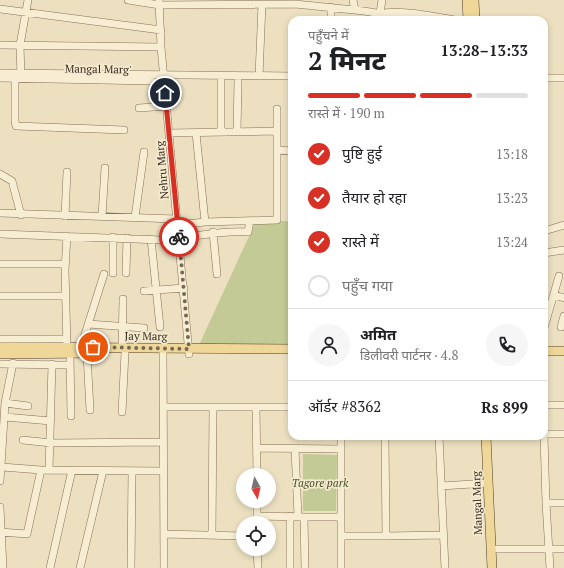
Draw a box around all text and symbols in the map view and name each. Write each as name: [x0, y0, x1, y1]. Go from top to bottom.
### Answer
text: पहुँचने में: [308, 26, 349, 44]
text: 13:28–13:33: [441, 40, 528, 60]
text: 2 मिनट: [308, 43, 386, 77]
street label: Mangal Marg': [65, 61, 131, 77]
pin: [148, 76, 182, 110]
icon: home: [154, 82, 176, 104]
text: रास्ते में · 190 m: [308, 104, 385, 122]
street label: Nehru Marg: [152, 140, 172, 200]
icon: check: [308, 143, 330, 165]
text: पुष्टि हुई: [342, 143, 382, 163]
text: 13:18: [496, 145, 528, 163]
icon: check: [308, 187, 330, 209]
text: तैयार हो रहा: [342, 187, 406, 207]
text: 13:23: [496, 189, 528, 207]
courier: [159, 217, 199, 257]
icon: bike: [168, 226, 190, 248]
icon: check: [308, 231, 330, 253]
text: रास्ते में: [342, 231, 379, 251]
text: 13:24: [496, 233, 528, 251]
text: पहुँच गया: [342, 275, 393, 295]
button: person: [308, 324, 350, 366]
text: अमित: [360, 324, 396, 344]
button: phone: [486, 324, 528, 366]
street label: Jay Marg: [125, 329, 168, 343]
pin: [76, 330, 110, 364]
icon: bag: [82, 336, 104, 358]
text: डिलीवरी पार्टनर · 4.8: [360, 346, 458, 364]
text: ऑर्डर #8362: [308, 396, 381, 416]
text: Rs 899: [481, 397, 528, 417]
north arrow: [236, 468, 276, 508]
map controls: [236, 468, 276, 556]
street label: Mangal Marg: [469, 471, 485, 535]
park label: Tagore park: [292, 476, 349, 490]
button: locate: [236, 516, 276, 556]

